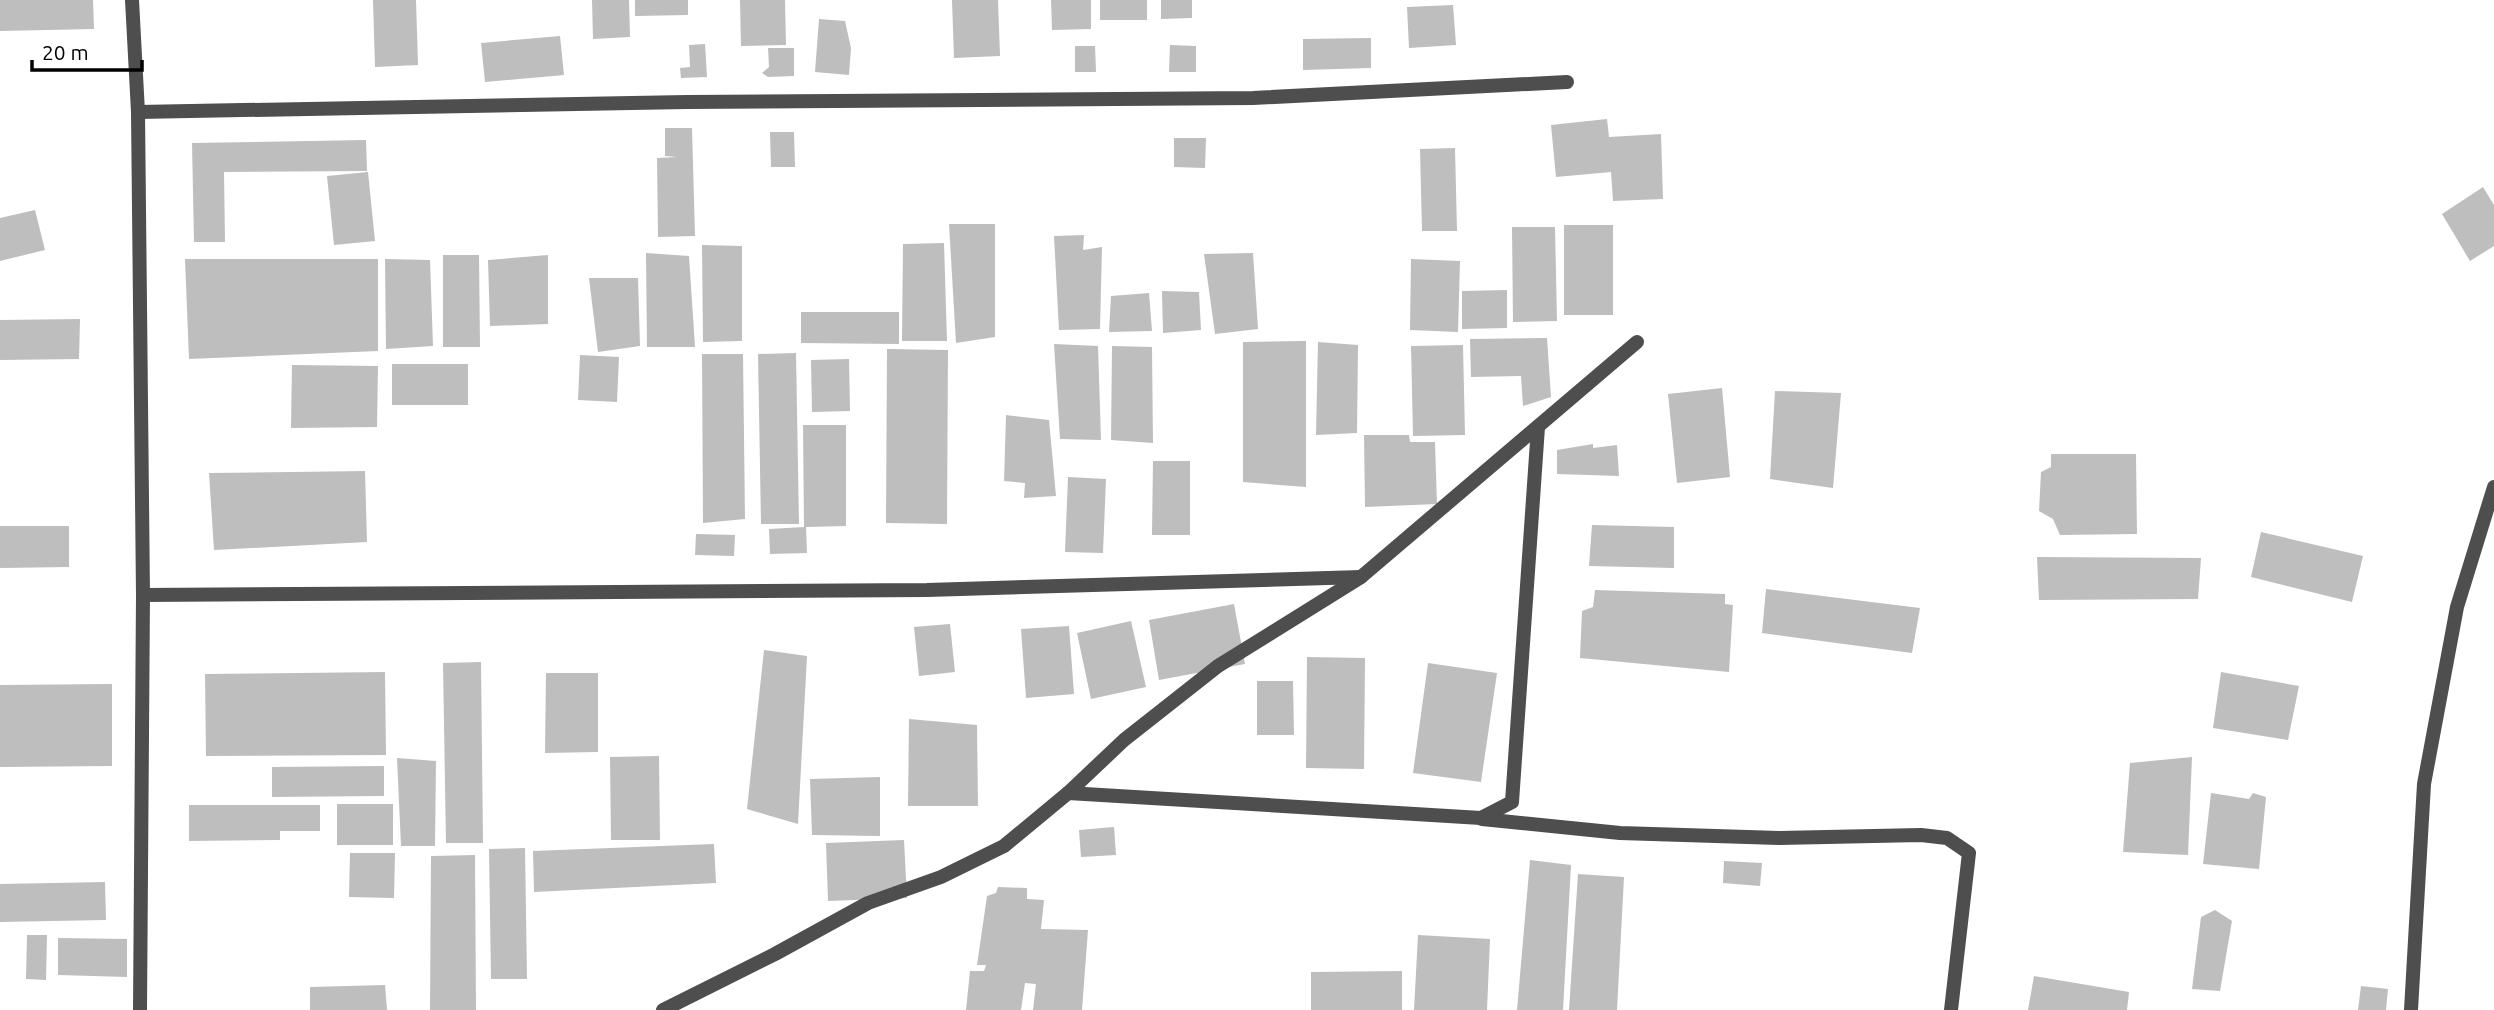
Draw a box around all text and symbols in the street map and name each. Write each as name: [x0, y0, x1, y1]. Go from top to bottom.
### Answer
scale bar: [32, 28, 142, 72]
text: 20 m: [42, 40, 89, 64]

